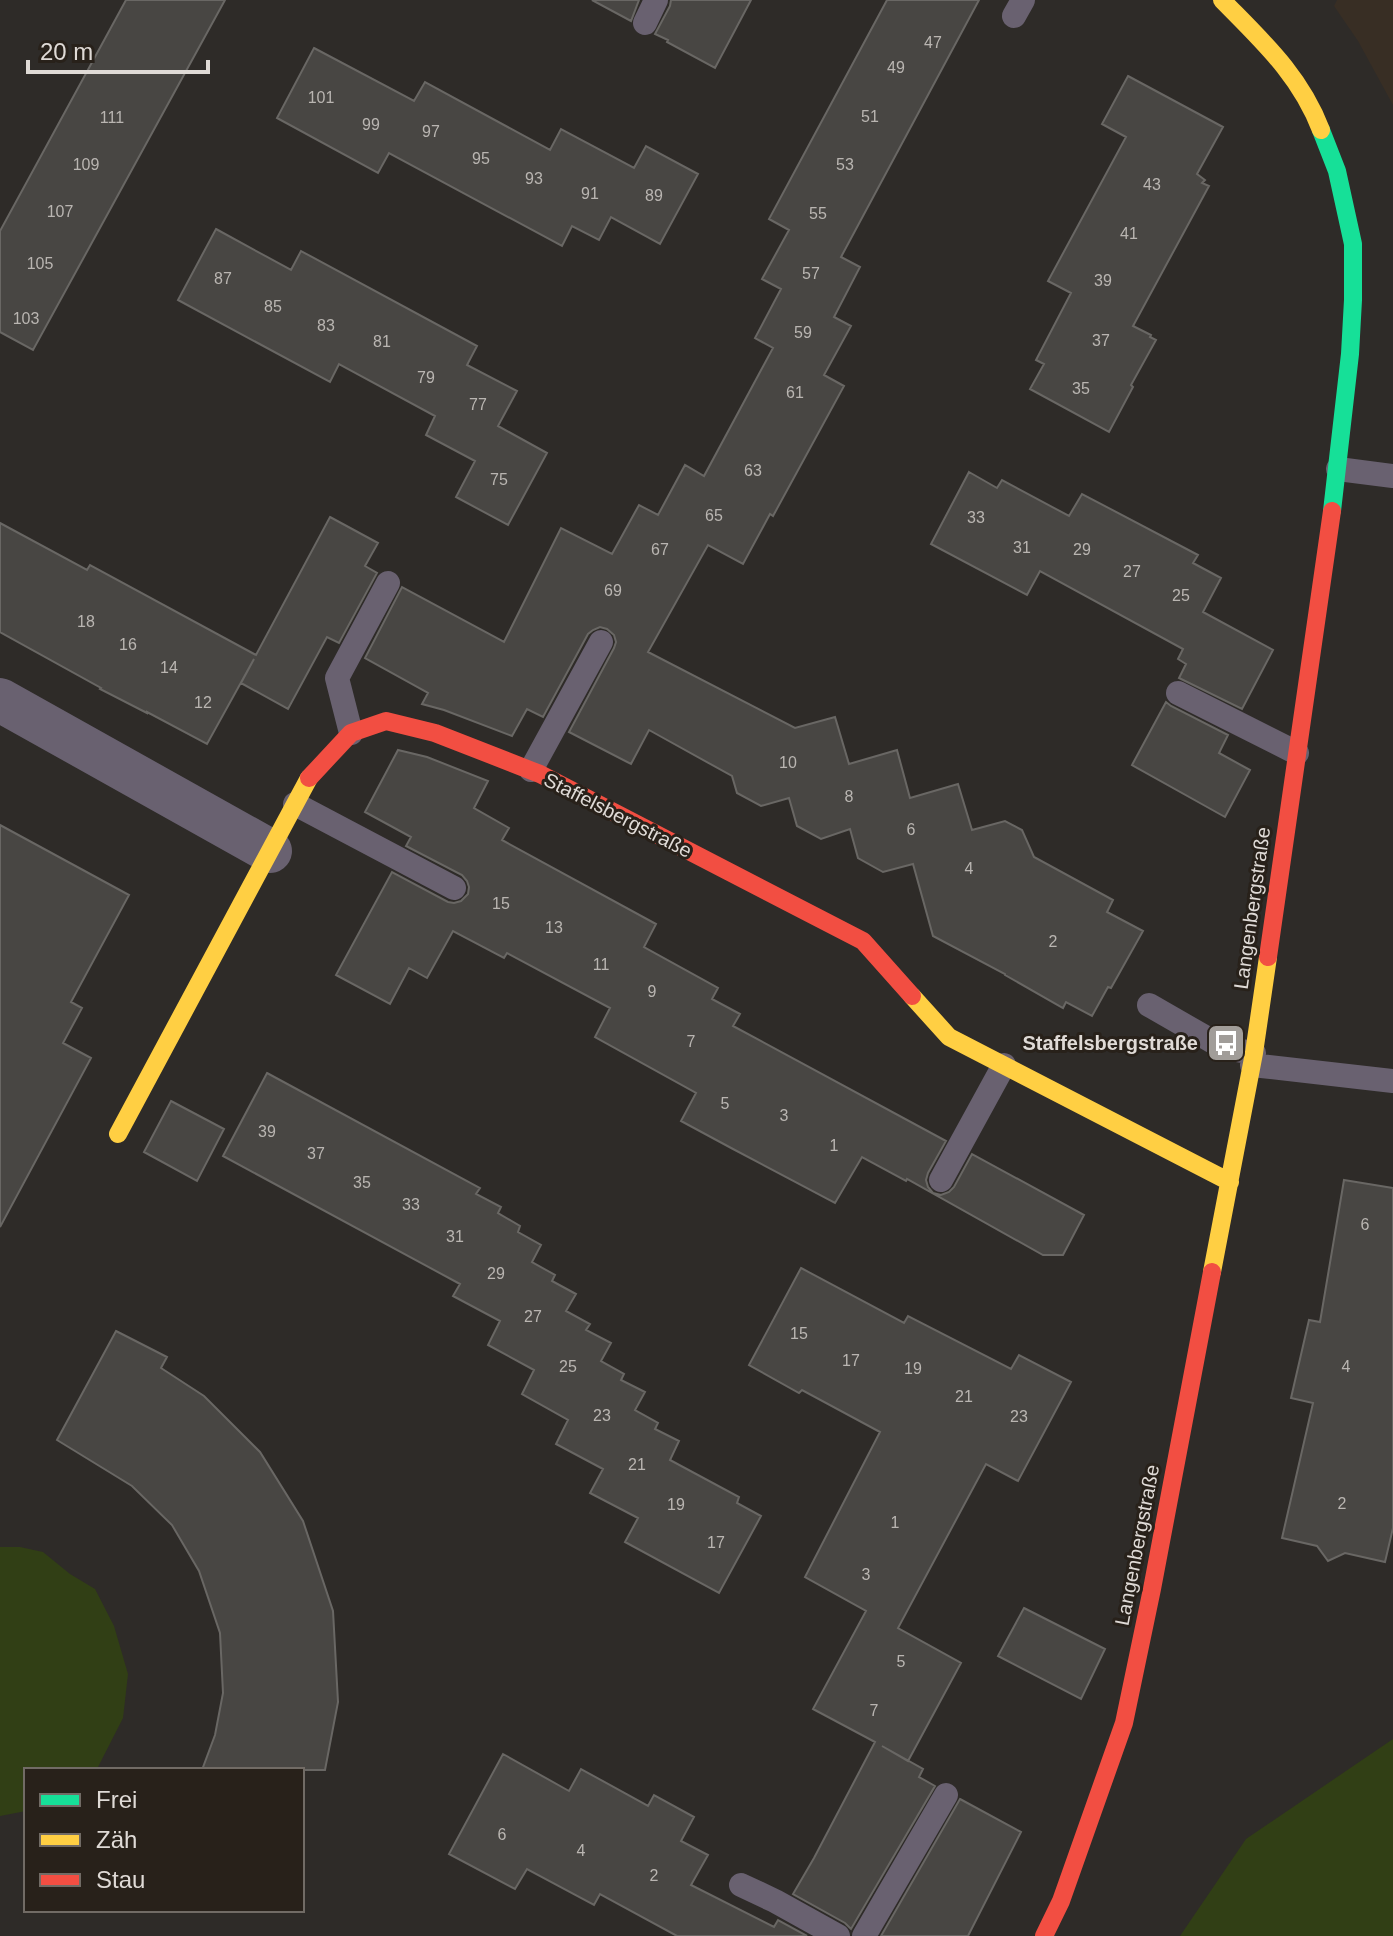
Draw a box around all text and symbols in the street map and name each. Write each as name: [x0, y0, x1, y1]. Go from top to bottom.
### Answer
scale bar: [28, 24, 208, 74]
house number: 47: [924, 34, 942, 51]
text: 20 m: [40, 38, 93, 65]
house number: 49: [887, 59, 905, 76]
house number: 101: [308, 89, 334, 106]
house number: 51: [861, 108, 879, 125]
house number: 111: [100, 109, 124, 126]
house number: 99: [362, 116, 380, 133]
house number: 97: [422, 123, 440, 140]
house number: 95: [472, 150, 490, 167]
house number: 109: [73, 156, 99, 173]
house number: 53: [836, 156, 854, 173]
house number: 93: [525, 170, 543, 187]
house number: 43: [1143, 176, 1161, 193]
house number: 91: [581, 185, 599, 202]
house number: 89: [645, 187, 663, 204]
house number: 107: [47, 203, 73, 220]
house number: 55: [809, 205, 827, 222]
house number: 41: [1120, 225, 1138, 242]
house number: 105: [27, 255, 53, 272]
house number: 57: [802, 265, 820, 282]
house number: 87: [214, 270, 232, 287]
house number: 39: [1094, 272, 1112, 289]
house number: 85: [264, 298, 282, 315]
house number: 103: [13, 310, 39, 327]
house number: 83: [317, 317, 335, 334]
house number: 59: [794, 324, 812, 341]
house number: 37: [1092, 332, 1110, 349]
house number: 81: [373, 333, 391, 350]
house number: 79: [417, 369, 435, 386]
house number: 35: [1072, 380, 1090, 397]
house number: 61: [786, 384, 804, 401]
house number: 77: [469, 396, 487, 413]
house number: 63: [744, 462, 762, 479]
house number: 75: [490, 471, 508, 488]
house number: 65: [705, 507, 723, 524]
house number: 33: [967, 509, 985, 526]
house number: 31: [1013, 539, 1031, 556]
house number: 67: [651, 541, 669, 558]
house number: 29: [1073, 541, 1091, 558]
house number: 27: [1123, 563, 1141, 580]
house number: 69: [604, 582, 622, 599]
house number: 25: [1172, 587, 1190, 604]
house number: 18: [77, 613, 95, 630]
house number: 16: [119, 636, 137, 653]
house number: 14: [160, 659, 178, 676]
house number: 12: [194, 694, 212, 711]
house number: 10: [779, 754, 797, 771]
street label: Staffelsbergstraße: [540, 768, 696, 862]
house number: 8: [845, 788, 854, 805]
house number: 6: [907, 821, 916, 838]
street label: Langenbergstraße: [1230, 826, 1274, 990]
house number: 4: [965, 860, 974, 877]
house number: 15: [492, 895, 510, 912]
house number: 13: [545, 919, 563, 936]
house number: 2: [1049, 933, 1058, 950]
house number: 11: [593, 956, 609, 973]
house number: 9: [648, 983, 657, 1000]
bus stop icon: Staffelsbergstraße: [1205, 1022, 1247, 1064]
place label: Staffelsbergstraße: [1022, 1032, 1198, 1054]
house number: 7: [687, 1033, 696, 1050]
house number: 5: [721, 1095, 730, 1112]
house number: 3: [780, 1107, 789, 1124]
house number: 39: [258, 1123, 276, 1140]
house number: 1: [830, 1137, 839, 1154]
house number: 37: [307, 1145, 325, 1162]
house number: 35: [353, 1174, 371, 1191]
house number: 33: [402, 1196, 420, 1213]
house number: 6: [1361, 1216, 1370, 1233]
house number: 31: [446, 1228, 464, 1245]
house number: 29: [487, 1265, 505, 1282]
house number: 27: [524, 1308, 542, 1325]
house number: 15: [790, 1325, 808, 1342]
house number: 17: [842, 1352, 860, 1369]
house number: 25: [559, 1358, 577, 1375]
house number: 4: [1342, 1358, 1351, 1375]
house number: 19: [904, 1360, 922, 1377]
house number: 21: [955, 1388, 973, 1405]
house number: 23: [593, 1407, 611, 1424]
house number: 23: [1010, 1408, 1028, 1425]
house number: 21: [628, 1456, 646, 1473]
street label: Langenbergstraße: [1111, 1463, 1163, 1627]
house number: 2: [1338, 1495, 1347, 1512]
house number: 19: [667, 1496, 685, 1513]
house number: 1: [891, 1514, 900, 1531]
house number: 17: [707, 1534, 725, 1551]
house number: 3: [862, 1566, 871, 1583]
house number: 5: [897, 1653, 906, 1670]
house number: 7: [870, 1702, 879, 1719]
legend: [24, 1768, 304, 1912]
text: Frei: [96, 1786, 137, 1813]
text: Zäh: [96, 1826, 137, 1853]
house number: 6: [498, 1826, 507, 1843]
house number: 4: [577, 1842, 586, 1859]
text: Stau: [96, 1866, 145, 1893]
house number: 2: [650, 1867, 659, 1884]

